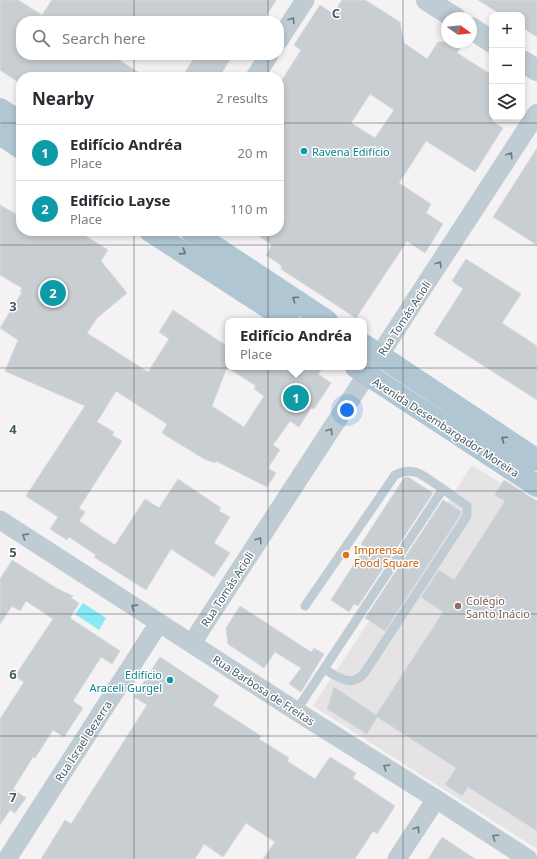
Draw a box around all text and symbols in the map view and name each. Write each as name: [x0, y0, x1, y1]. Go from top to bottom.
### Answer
text: C: [332, 4, 340, 22]
north arrow: [441, 12, 477, 48]
map controls: [489, 12, 525, 120]
button: +: [489, 12, 525, 48]
search box: [16, 16, 284, 60]
one-way arrow: [287, 17, 295, 24]
icon: search: [30, 27, 52, 49]
text: Search here: [62, 28, 145, 48]
button: −: [489, 48, 525, 84]
button: layers: [489, 84, 525, 120]
text: Nearby: [32, 87, 94, 110]
text: 2 results: [216, 89, 268, 107]
text: Edifício Andréa: [70, 134, 182, 154]
text: 1: [41, 144, 49, 162]
text: 20 m: [238, 144, 268, 162]
place label: Ravena Edifício: [312, 144, 390, 159]
marker: Ravena Edifício: [299, 146, 309, 156]
one-way arrow: [505, 152, 512, 159]
text: Place: [70, 154, 102, 172]
text: Edifício Layse: [70, 190, 171, 210]
text: 2: [41, 200, 49, 218]
text: 110 m: [230, 200, 268, 218]
text: Place: [70, 210, 102, 228]
one-way arrow: [179, 247, 186, 255]
one-way arrow: [434, 261, 442, 268]
pin: 2: [40, 278, 66, 308]
street label: Rua Tomás Acioli: [374, 278, 434, 358]
text: 3: [9, 297, 17, 315]
one-way arrow: [292, 297, 299, 304]
popup: [225, 318, 367, 370]
text: Edifício Andréa: [240, 325, 352, 345]
text: Place: [240, 345, 272, 363]
street label: Avenida Desembargador Moreira: [370, 374, 522, 480]
pin: 1: [283, 383, 309, 413]
your location: [337, 400, 357, 420]
text: 4: [9, 420, 17, 438]
one-way arrow: [326, 428, 333, 435]
one-way arrow: [502, 436, 509, 443]
one-way arrow: [23, 534, 30, 541]
one-way arrow: [254, 537, 262, 544]
place label: Imprensa Food Square: [354, 542, 419, 570]
text: 5: [9, 543, 17, 561]
street label: Rua Tomás Acioli: [197, 549, 257, 629]
marker: Imprensa Food Square: [341, 550, 351, 560]
place label: Colégio Santo Inácio: [466, 593, 530, 621]
marker: Colégio Santo Inácio: [453, 601, 463, 611]
one-way arrow: [132, 605, 139, 612]
street label: Rua Barbosa de Freitas: [210, 651, 318, 729]
text: 6: [9, 665, 17, 683]
place label: Edifício Araceli Gurgel: [89, 667, 162, 695]
marker: Edifício Araceli Gurgel: [165, 675, 175, 685]
street label: Rua Israel Bezerra: [51, 698, 115, 784]
one-way arrow: [383, 764, 390, 772]
text: 7: [9, 788, 17, 806]
one-way arrow: [412, 826, 419, 833]
one-way arrow: [492, 835, 499, 842]

